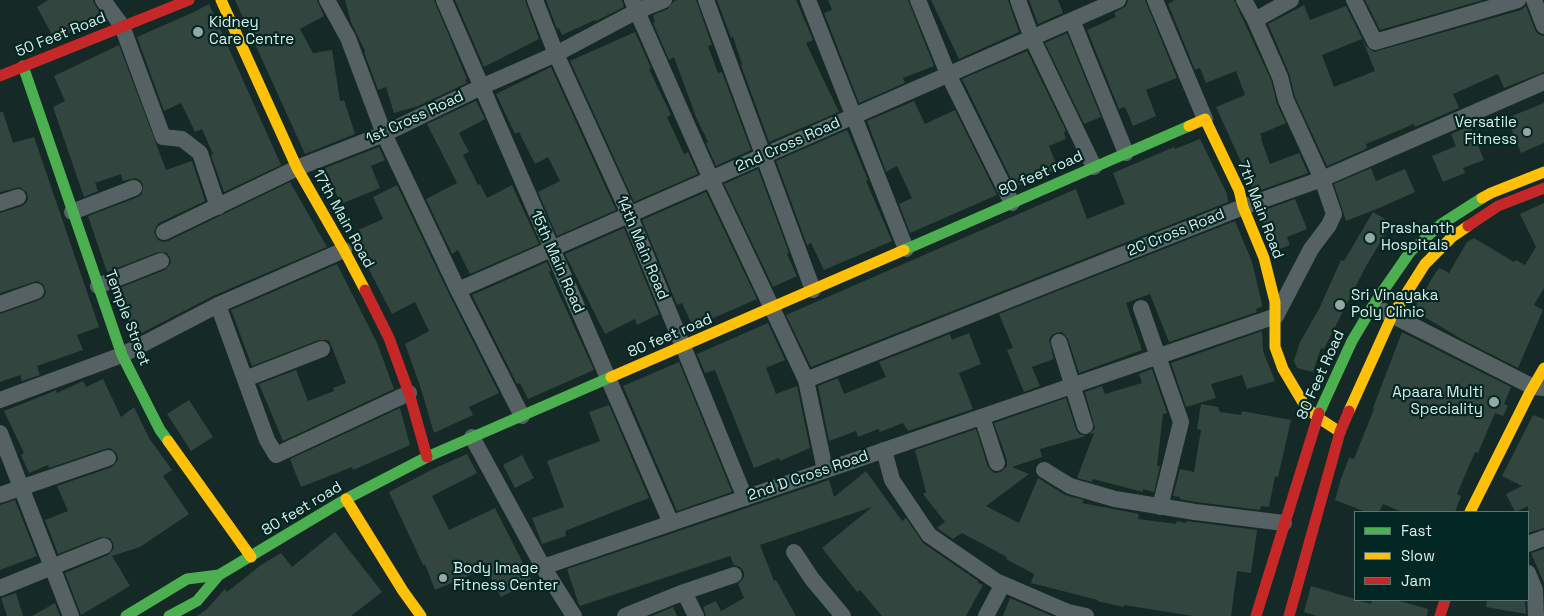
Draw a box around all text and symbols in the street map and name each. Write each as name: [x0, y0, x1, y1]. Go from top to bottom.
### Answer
street label: 50 Feet Road: [13, 9, 109, 61]
place label: Kidney Care Centre: [209, 14, 294, 49]
marker: Kidney Care Centre: [191, 25, 205, 39]
street label: 1st Cross Road: [363, 88, 467, 148]
street label: 2nd Cross Road: [733, 114, 843, 176]
place label: Versatile Fitness: [1455, 114, 1517, 149]
marker: Versatile Fitness: [1521, 126, 1533, 138]
street label: 80 feet road: [996, 147, 1086, 201]
street label: 7th Main Road: [1233, 158, 1287, 262]
street label: 17th Main Road: [309, 167, 377, 271]
street label: 14th Main Road: [612, 194, 672, 302]
street label: 2C Cross Road: [1125, 205, 1227, 261]
street label: 15th Main Road: [526, 208, 588, 316]
place label: Prashanth Hospitals: [1381, 220, 1455, 255]
marker: Prashanth Hospitals: [1363, 231, 1377, 245]
street label: Temple Street: [100, 268, 154, 368]
place label: Sri Vinayaka Poly Clinic: [1351, 287, 1438, 322]
marker: Sri Vinayaka Poly Clinic: [1333, 298, 1347, 312]
street label: 80 feet road: [625, 310, 715, 362]
street label: 80 Feet Road: [1293, 328, 1349, 422]
place label: Apaara Multi Speciality: [1392, 384, 1483, 419]
marker: Apaara Multi Speciality: [1487, 395, 1501, 409]
street label: 2nd D Cross Road: [745, 447, 871, 505]
street label: 80 feet road: [259, 478, 345, 540]
legend: [1354, 511, 1529, 601]
text: Fast: [1401, 521, 1432, 540]
text: Slow: [1401, 546, 1435, 565]
place label: Body Image Fitness Center: [453, 560, 558, 595]
text: Jam: [1401, 571, 1431, 590]
marker: Body Image Fitness Center: [437, 572, 449, 584]

